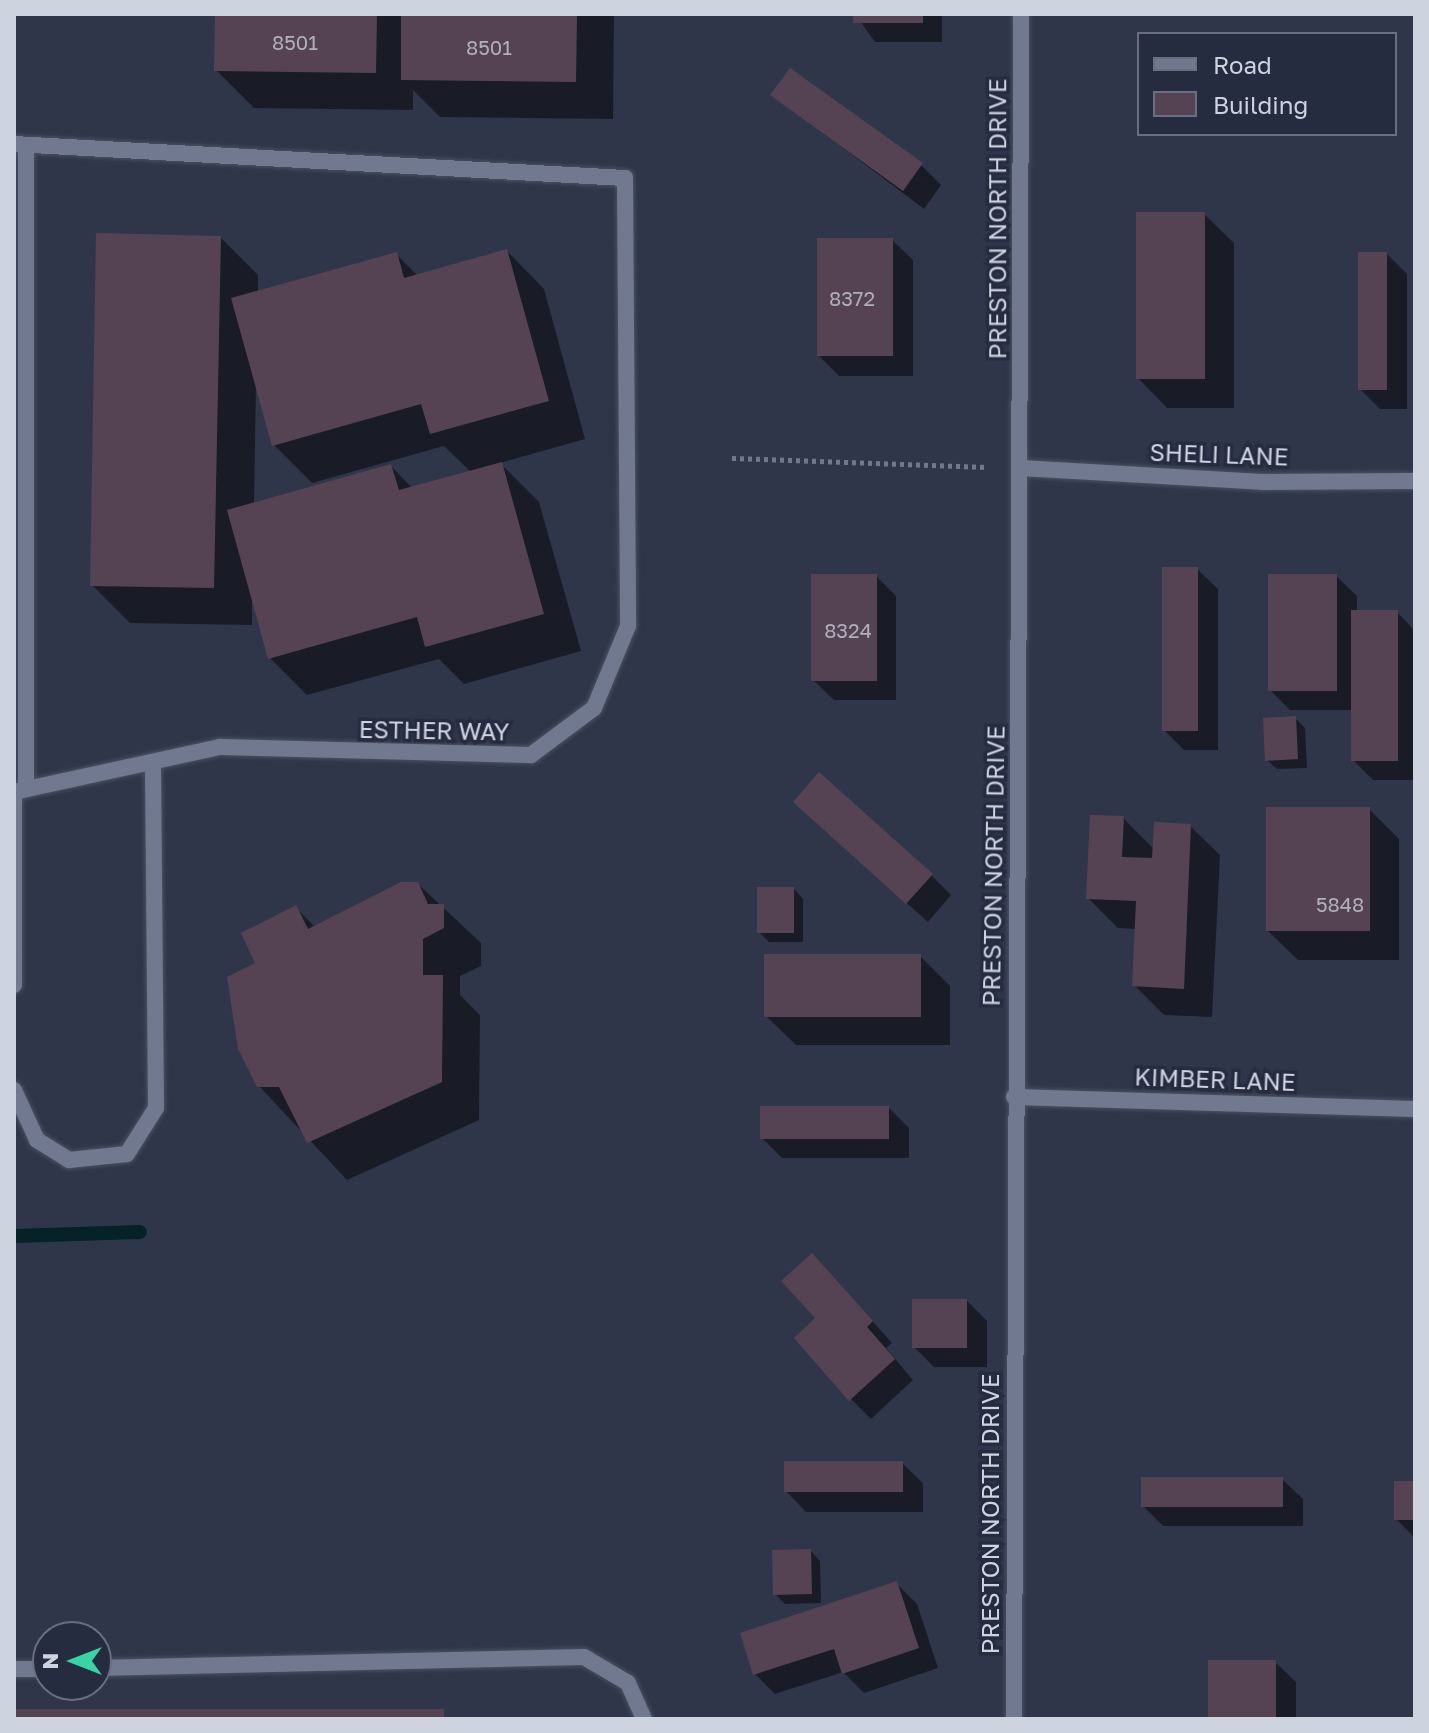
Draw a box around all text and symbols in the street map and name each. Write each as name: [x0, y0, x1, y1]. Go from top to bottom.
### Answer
house number: 8501: [272, 30, 318, 54]
legend: [1137, 32, 1397, 136]
house number: 8501: [466, 35, 512, 59]
text: Road: [1213, 50, 1272, 79]
street label: PRESTON NORTH DRIVE: [983, 79, 1011, 359]
text: Building: [1213, 90, 1308, 119]
house number: 8372: [829, 286, 875, 310]
street label: SHELI LANE: [1149, 437, 1289, 471]
house number: 8324: [824, 618, 872, 642]
street label: ESTHER WAY: [359, 714, 509, 746]
street label: PRESTON NORTH DRIVE: [976, 725, 1010, 1007]
house number: 5848: [1316, 892, 1364, 916]
street label: KIMBER LANE: [1134, 1062, 1296, 1096]
street label: PRESTON NORTH DRIVE: [976, 1374, 1004, 1654]
north arrow: [32, 1621, 112, 1701]
text: N: [36, 1653, 63, 1669]

